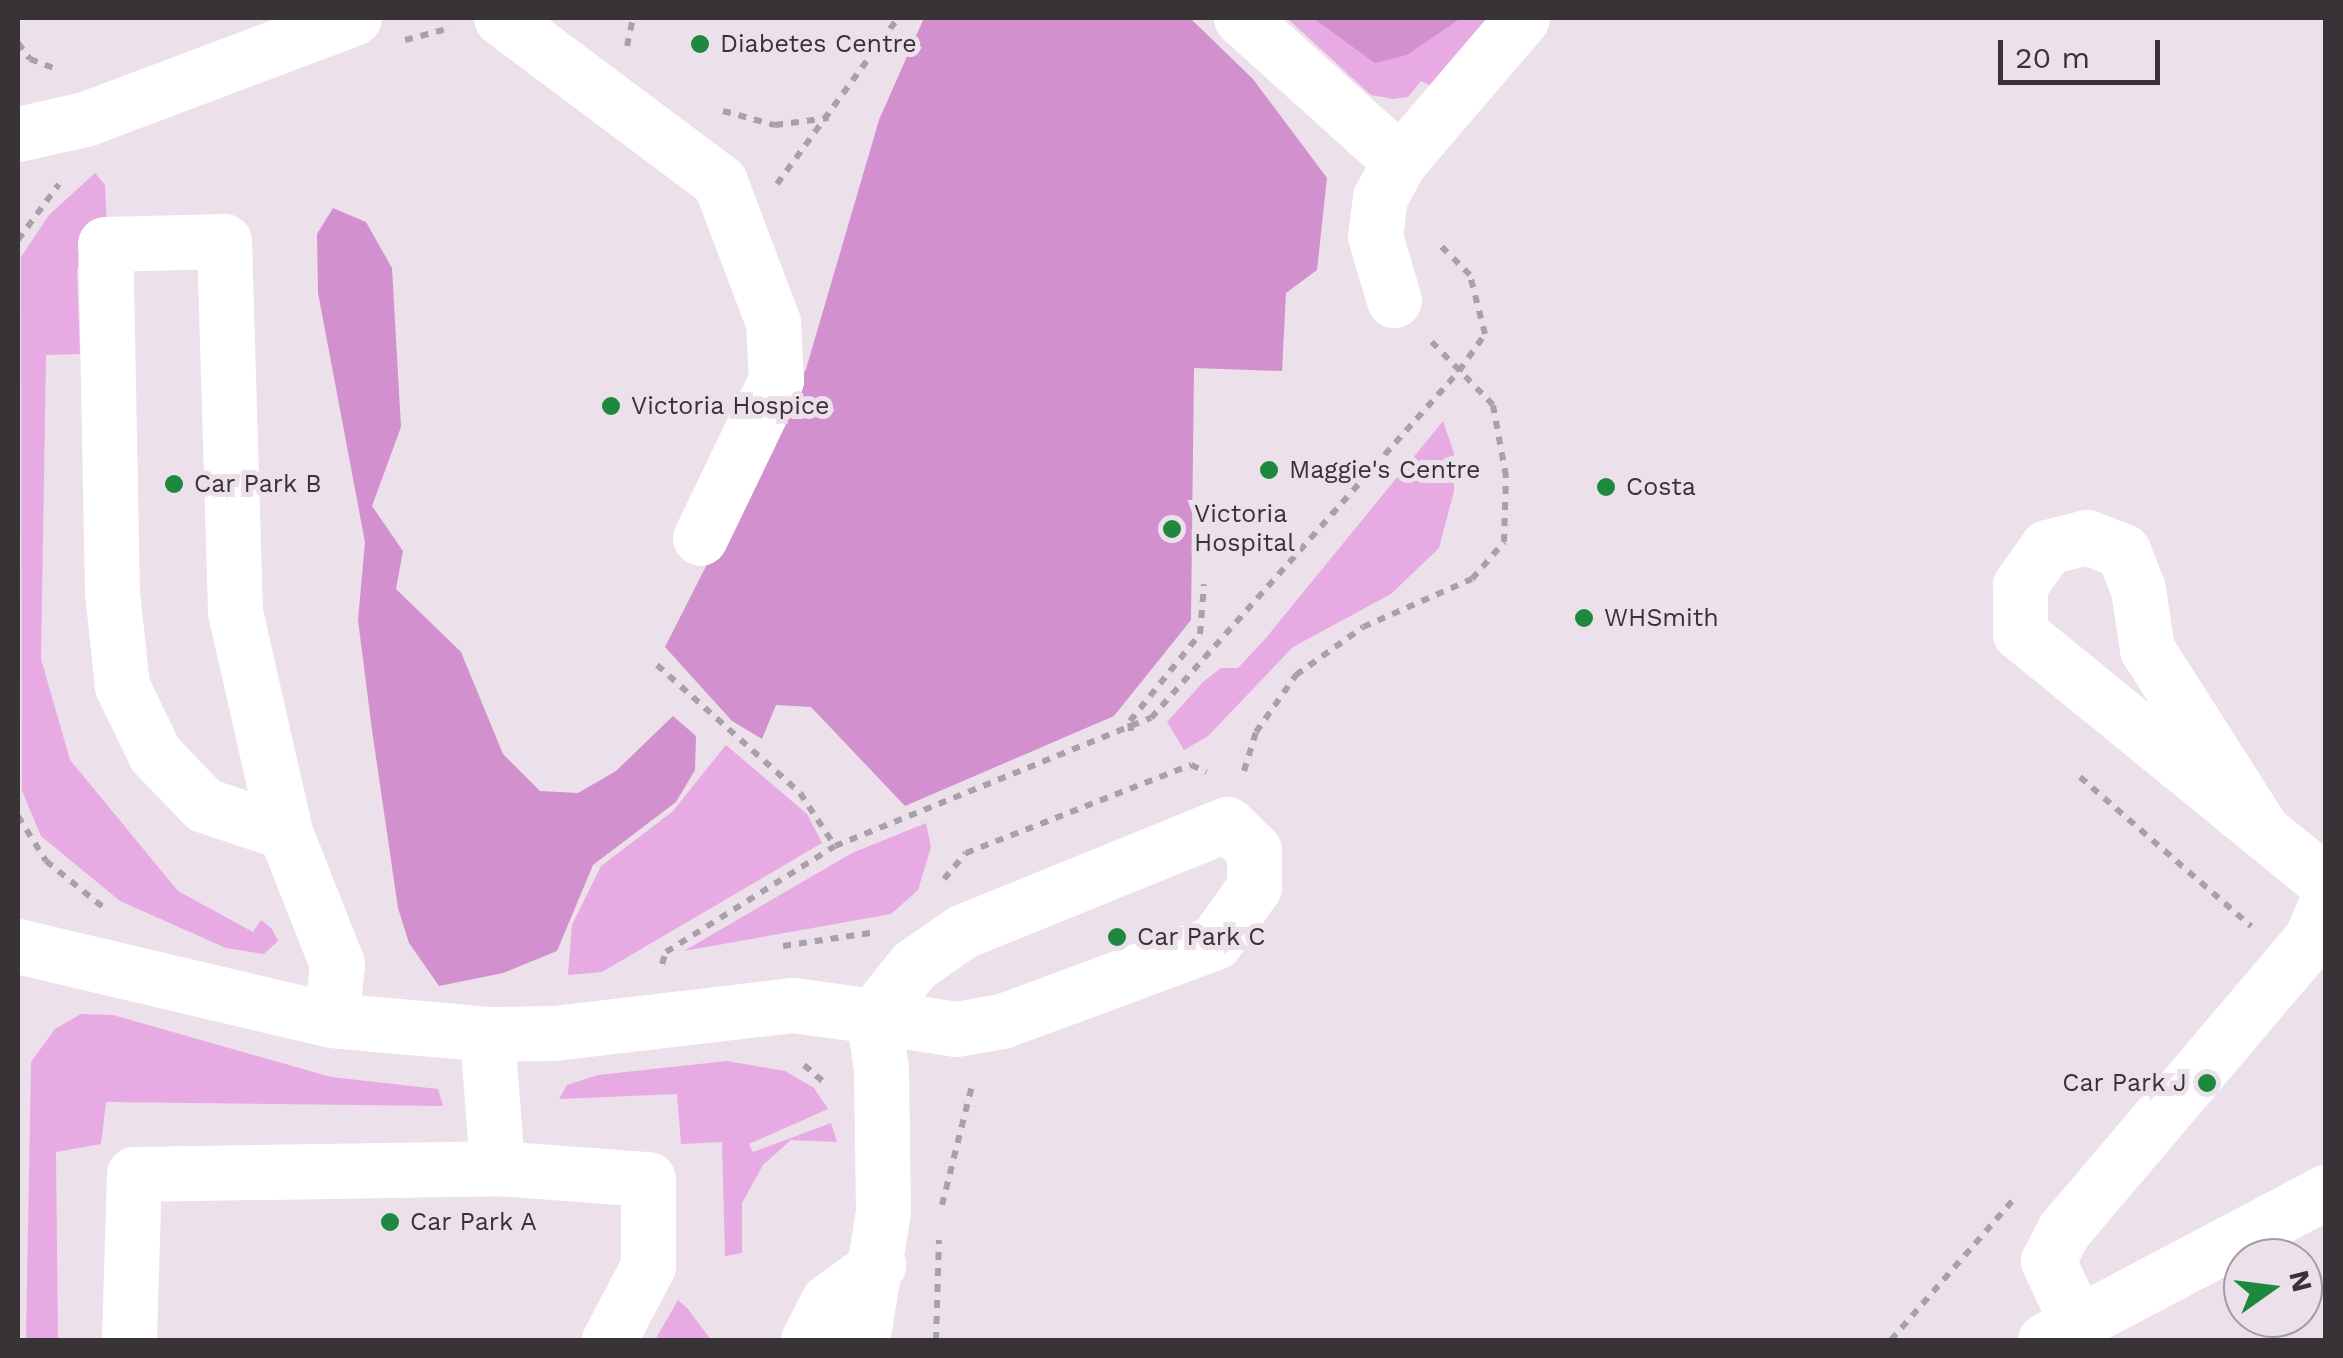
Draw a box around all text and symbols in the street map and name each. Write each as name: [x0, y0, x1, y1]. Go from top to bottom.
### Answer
scale bar: [2003, 20, 2166, 82]
place label: Diabetes Centre: [720, 29, 917, 59]
marker: Diabetes Centre: [689, 33, 711, 55]
text: 20 m: [2015, 40, 2090, 75]
place label: Victoria Hospice: [631, 391, 830, 421]
marker: Victoria Hospice: [600, 395, 622, 417]
place label: Maggie's Centre: [1289, 455, 1480, 485]
marker: Maggie's Centre: [1258, 459, 1280, 481]
place label: Car Park B: [194, 469, 323, 499]
place label: Costa: [1626, 472, 1696, 502]
marker: Car Park B: [163, 473, 185, 495]
marker: Costa: [1595, 476, 1617, 498]
place label: Victoria Hospital: [1194, 500, 1295, 559]
marker: Victoria Hospital: [1159, 516, 1185, 542]
place label: WHSmith: [1604, 603, 1719, 633]
marker: WHSmith: [1573, 607, 1595, 629]
place label: Car Park C: [1137, 922, 1266, 952]
marker: Car Park C: [1106, 926, 1128, 948]
place label: Car Park J: [2061, 1068, 2187, 1098]
marker: Car Park J: [2196, 1072, 2218, 1094]
place label: Car Park A: [410, 1207, 539, 1237]
marker: Car Park A: [379, 1211, 401, 1233]
north arrow: [2223, 1238, 2323, 1338]
text: N: [2282, 1267, 2319, 1295]

